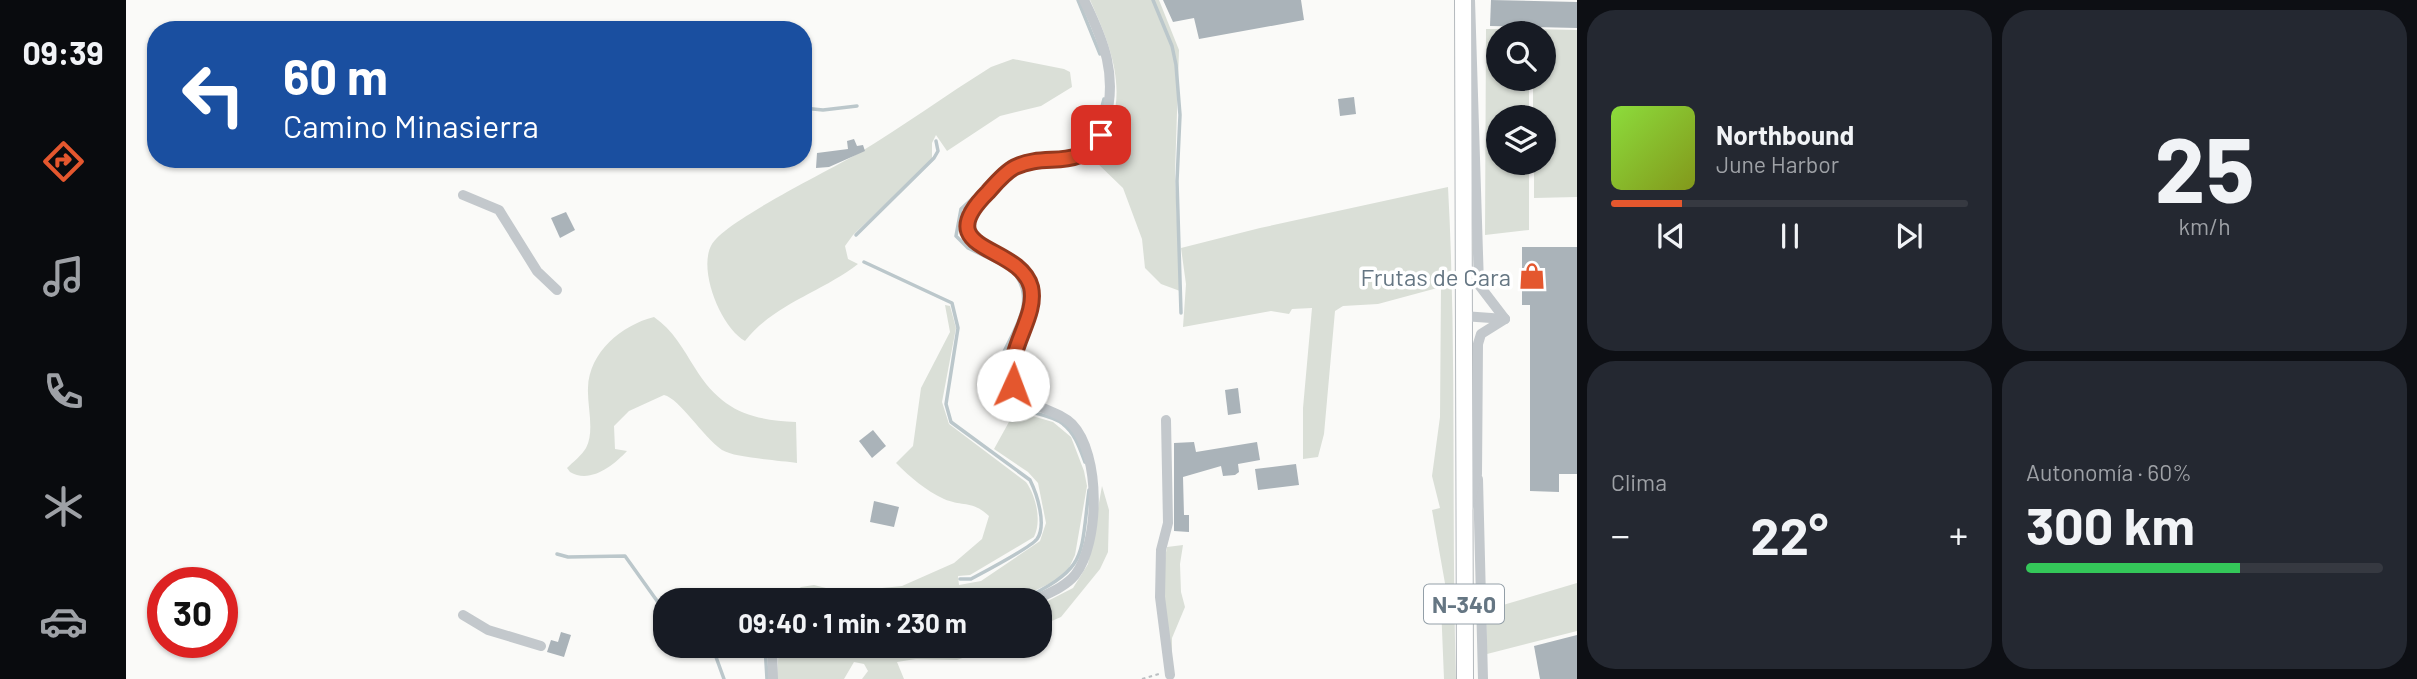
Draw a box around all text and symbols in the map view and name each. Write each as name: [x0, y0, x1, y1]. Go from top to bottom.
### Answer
map controls: [1486, 21, 1556, 175]
button: search: [1486, 21, 1556, 91]
text: 09:39: [22, 33, 104, 71]
text: 60 m: [283, 46, 388, 105]
icon: left: [168, 49, 259, 140]
pin: [1071, 105, 1131, 165]
button: layers: [1486, 105, 1556, 175]
text: Camino Minasierra: [283, 106, 539, 144]
text: 25: [2154, 112, 2255, 221]
icon: arrive: [1082, 116, 1120, 154]
text: Northbound: [1716, 119, 1854, 150]
icon: directions: [39, 137, 88, 186]
text: June Harbor: [1716, 150, 1839, 178]
text: km/h: [2178, 212, 2231, 240]
icon: previous: [1652, 217, 1690, 255]
icon: pause: [1771, 217, 1809, 255]
icon: next: [1890, 217, 1928, 255]
icon: music: [39, 252, 88, 301]
shop icon: Frutas de Cara: [1517, 261, 1547, 291]
place label: Frutas de Cara: [1360, 262, 1511, 291]
position arrow: [976, 348, 1050, 422]
icon: phone: [39, 367, 88, 416]
text: Autonomía · 60%: [2026, 458, 2192, 486]
text: Clima: [1611, 468, 1667, 496]
icon: climate: [39, 482, 88, 531]
text: 300 km: [2026, 493, 2195, 555]
text: 22°: [1751, 503, 1828, 565]
text: −: [1611, 511, 1630, 557]
text: +: [1949, 511, 1968, 557]
speed limit sign: 30: [147, 567, 238, 658]
road number: N-340: [1424, 584, 1504, 624]
icon: car: [39, 597, 88, 646]
text: 09:40 · 1 min · 230 m: [738, 607, 967, 638]

